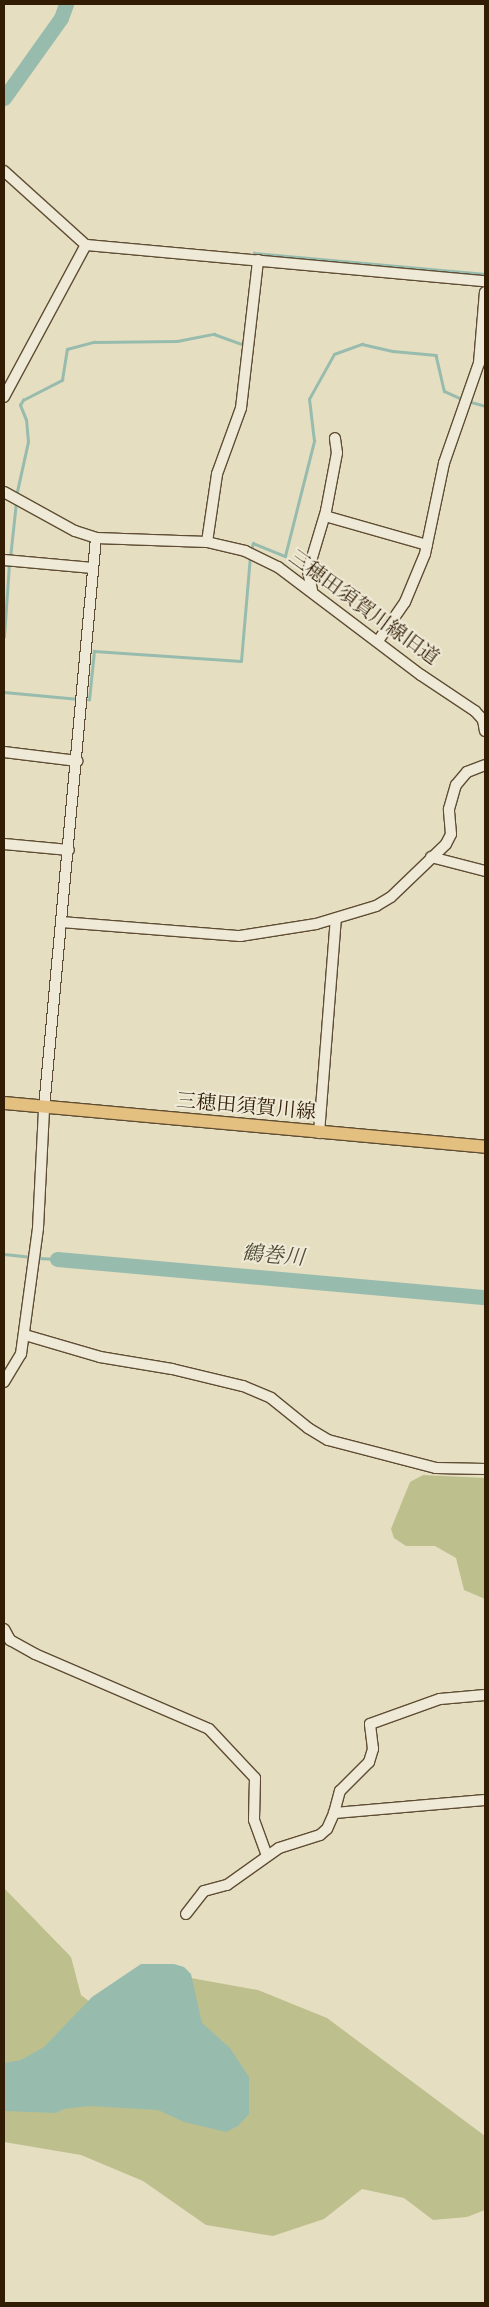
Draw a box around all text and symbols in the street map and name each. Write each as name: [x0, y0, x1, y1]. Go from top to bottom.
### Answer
street label: 三穂田須賀川線旧道: [283, 546, 443, 672]
street label: 三穂田須賀川線: [175, 1090, 317, 1126]
water label: 鶴巻川: [241, 1242, 305, 1272]

